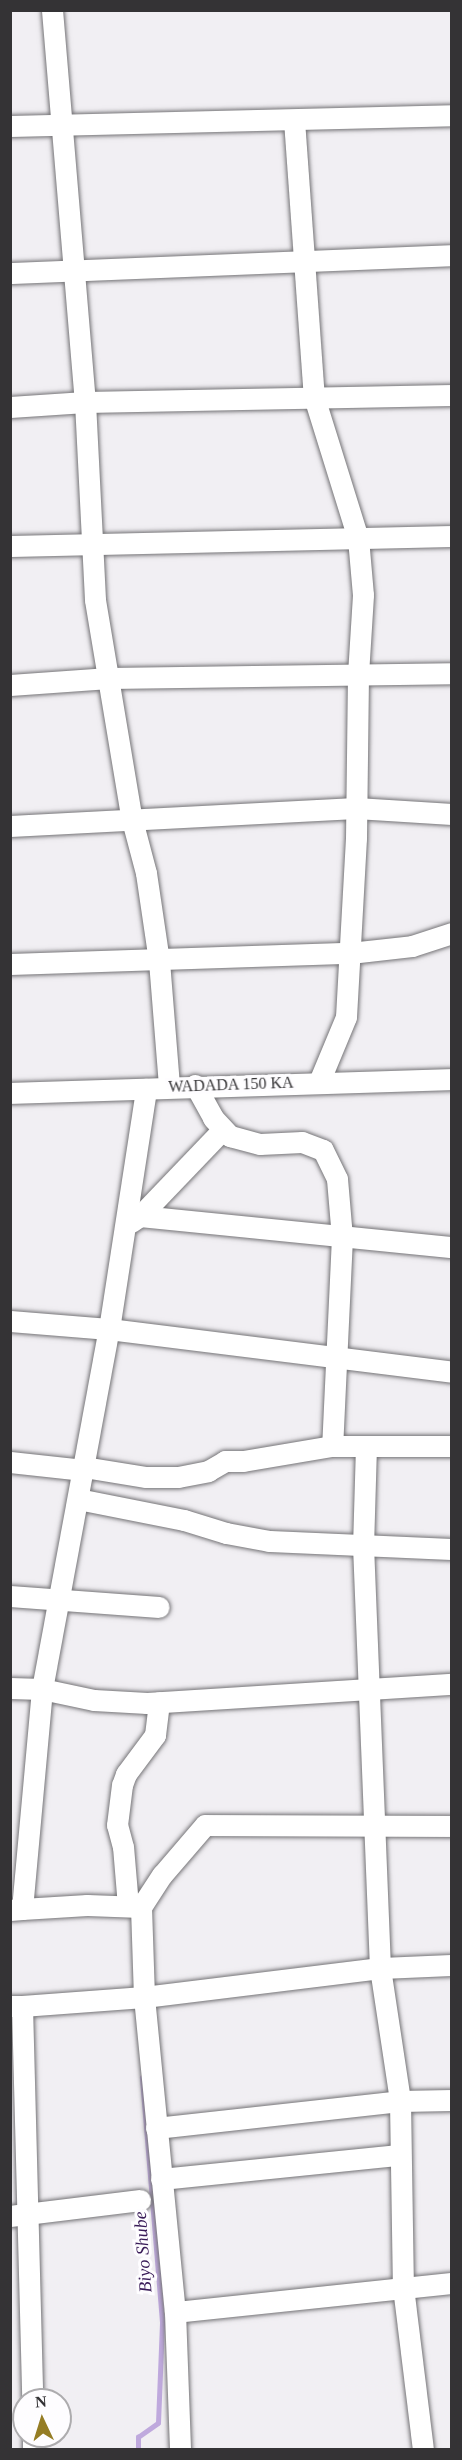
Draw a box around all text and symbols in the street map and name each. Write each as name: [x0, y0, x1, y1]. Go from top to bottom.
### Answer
street label: WADADA 150 KA: [168, 1073, 294, 1097]
water label: Biyo Shube: [129, 2211, 157, 2293]
north arrow: [12, 2388, 72, 2448]
text: N: [34, 2393, 47, 2410]

